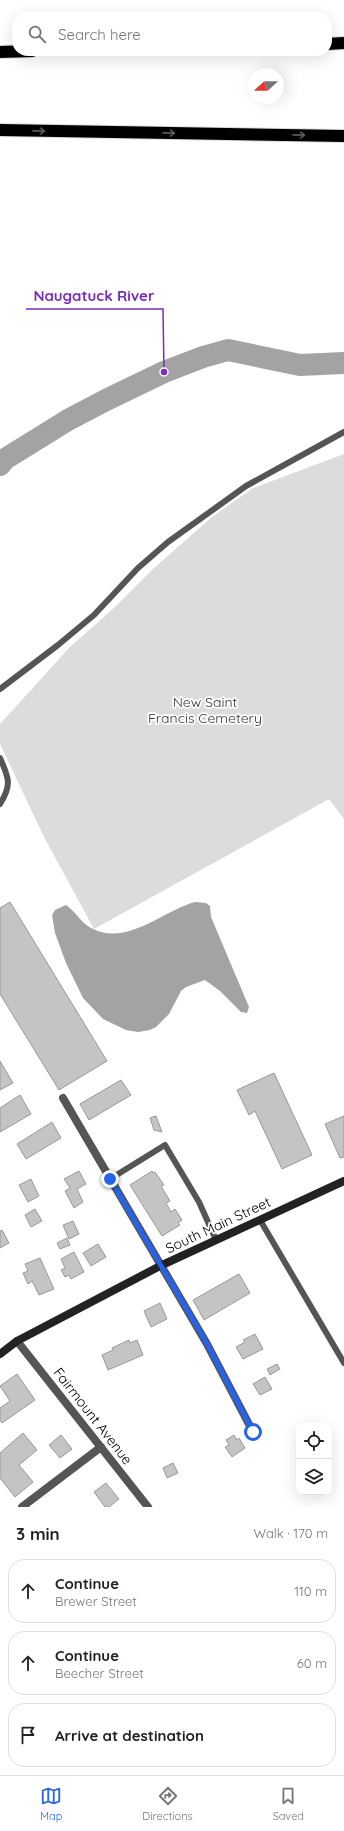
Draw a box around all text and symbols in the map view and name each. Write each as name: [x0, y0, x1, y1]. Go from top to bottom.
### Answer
search box: [12, 12, 332, 56]
icon: search: [26, 23, 48, 45]
text: Search here: [58, 25, 141, 44]
north arrow: [248, 68, 284, 104]
one-way arrow: [32, 127, 45, 135]
one-way arrow: [162, 129, 175, 137]
one-way arrow: [292, 131, 305, 139]
callout: Naugatuck River: [26, 282, 163, 309]
text: Naugatuck River: [34, 286, 155, 305]
park label: New Saint Francis Cemetery: [148, 693, 262, 727]
route end: [101, 1170, 119, 1188]
street label: South Main Street: [163, 1193, 274, 1257]
street label: Fairmount Avenue: [50, 1364, 137, 1468]
route start: [244, 1423, 262, 1441]
map controls: [296, 1423, 332, 1495]
button: locate: [296, 1423, 332, 1459]
button: layers: [296, 1459, 332, 1495]
text: 3 min: [16, 1523, 60, 1544]
text: Walk · 170 m: [253, 1525, 328, 1541]
text: Continue: [55, 1574, 119, 1593]
icon: ahead: [17, 1580, 39, 1602]
text: 110 m: [294, 1583, 327, 1599]
text: Brewer Street: [55, 1593, 137, 1609]
text: Continue: [55, 1646, 119, 1665]
icon: ahead: [17, 1652, 39, 1674]
text: 60 m: [297, 1655, 327, 1671]
text: Beecher Street: [55, 1665, 144, 1681]
icon: arrive: [17, 1724, 39, 1746]
text: Arrive at destination: [55, 1726, 204, 1745]
tab: Map: [40, 1785, 62, 1823]
tab: Directions: [142, 1785, 193, 1823]
tab: Saved: [273, 1785, 304, 1823]

